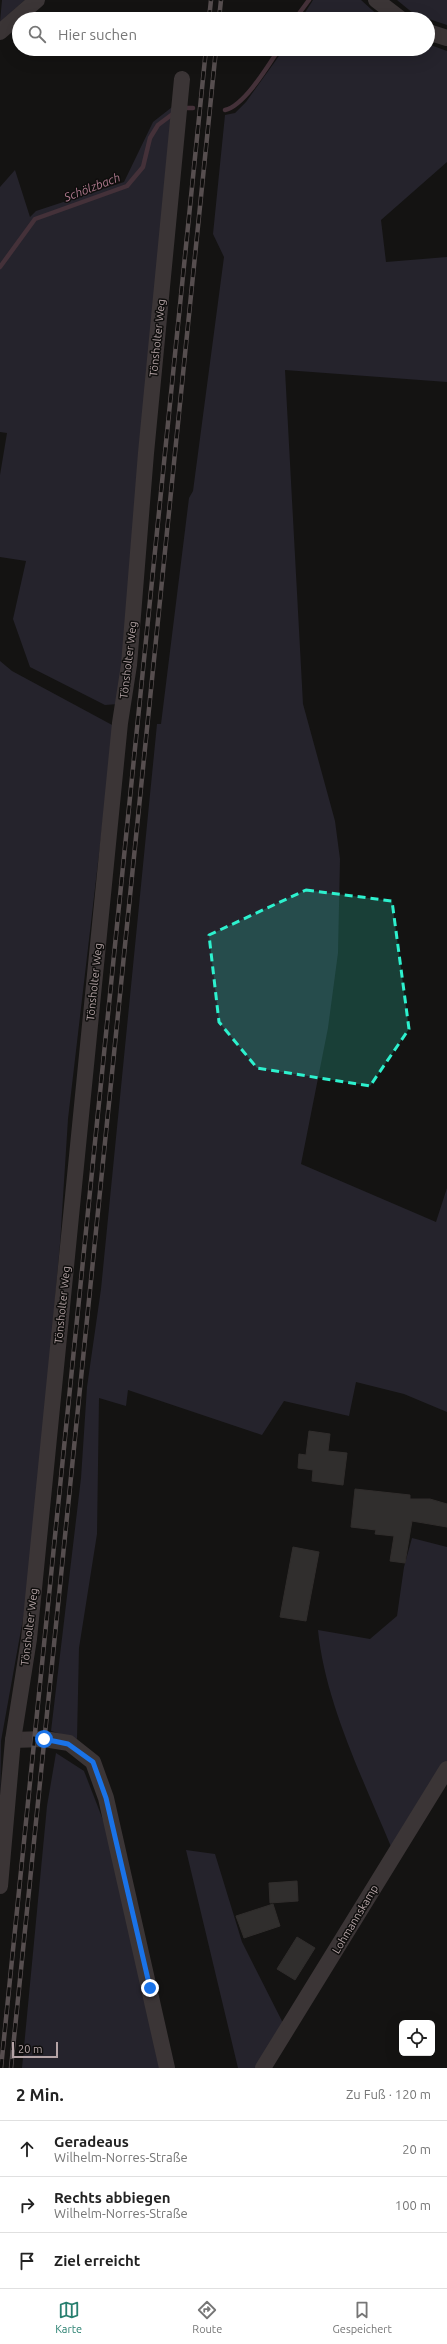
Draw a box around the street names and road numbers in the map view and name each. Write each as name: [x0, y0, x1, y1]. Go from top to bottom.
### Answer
street label: Tönsholter Weg: [147, 299, 167, 377]
street label: Tönsholter Weg: [117, 620, 139, 700]
street label: Tönsholter Weg: [84, 943, 104, 1021]
street label: Tönsholter Weg: [52, 1266, 72, 1344]
street label: Tönsholter Weg: [18, 1587, 40, 1667]
street label: Lohmannskamp: [330, 1883, 380, 1955]

